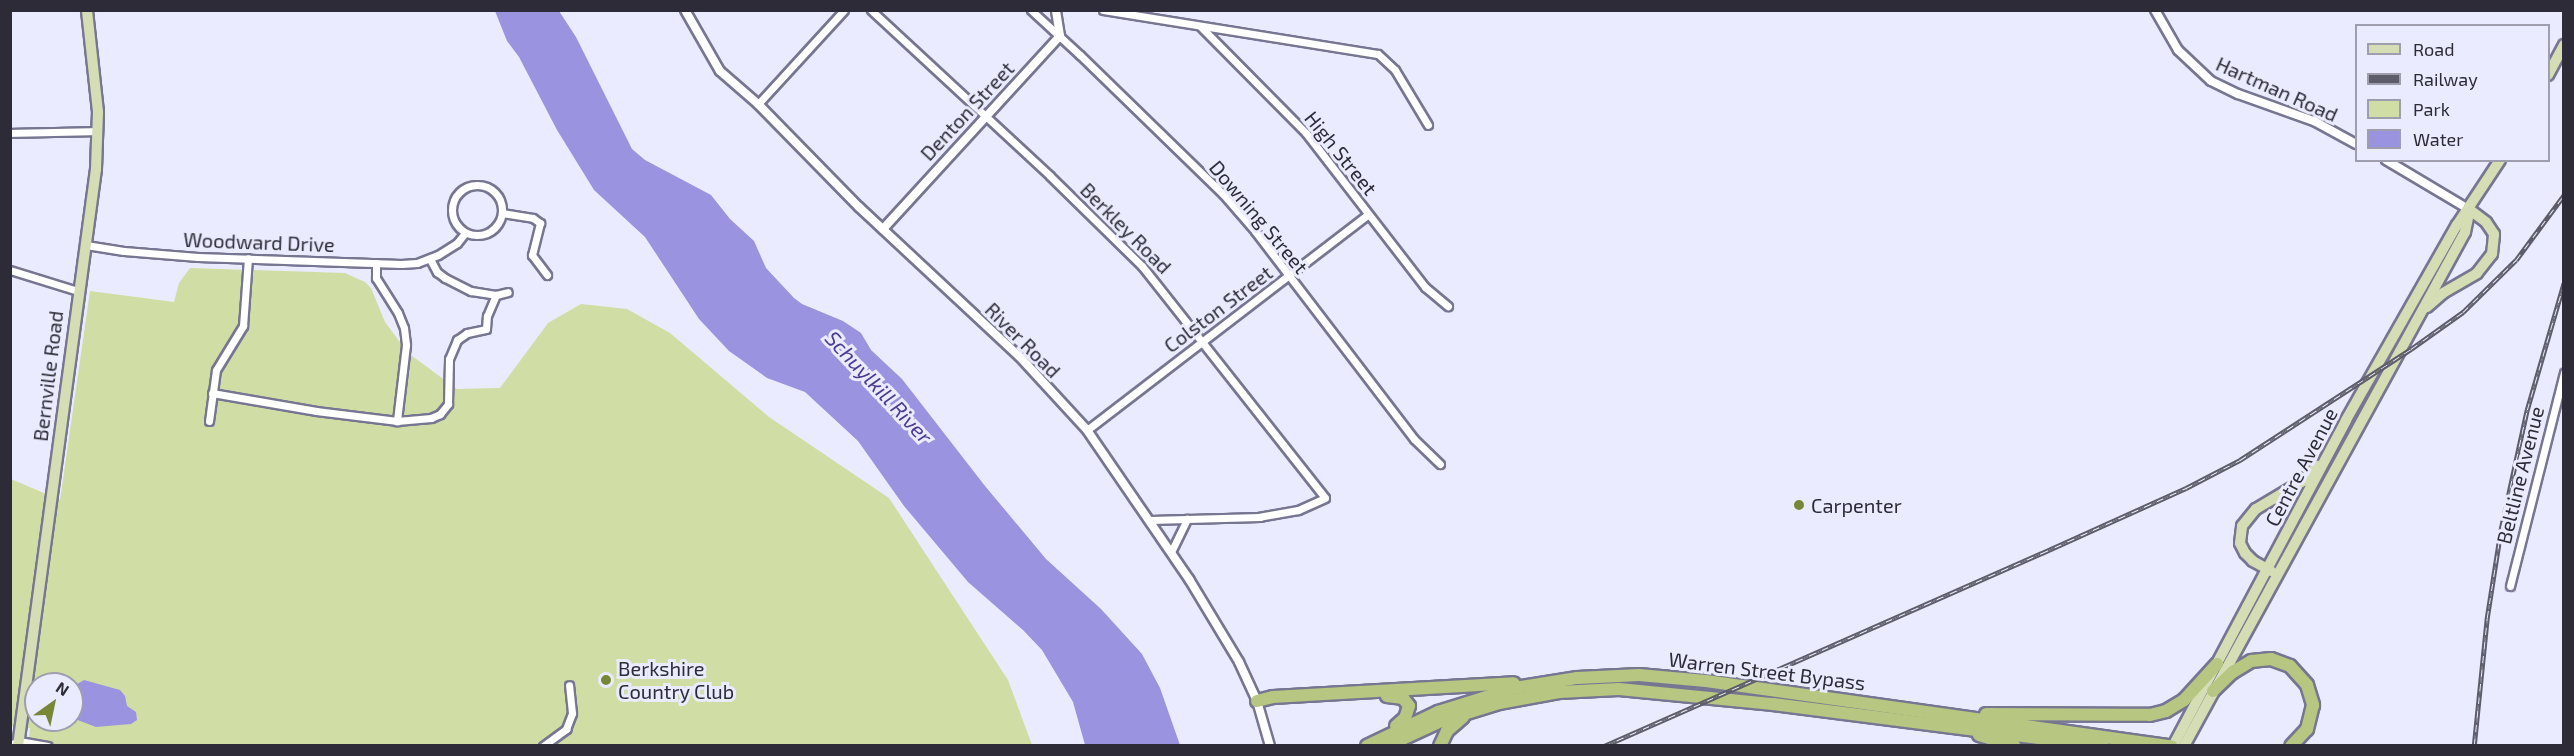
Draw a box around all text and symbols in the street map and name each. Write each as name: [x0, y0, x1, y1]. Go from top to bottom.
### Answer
legend: [2355, 24, 2550, 162]
text: Road: [2413, 38, 2454, 60]
street label: Hartman Road: [2212, 51, 2342, 127]
street label: Denton Street: [915, 57, 1019, 165]
text: Railway: [2413, 68, 2478, 90]
text: Park: [2413, 98, 2450, 120]
street label: High Street: [1300, 106, 1382, 200]
text: Water: [2413, 128, 2463, 150]
street label: Downing Street: [1205, 155, 1313, 279]
street label: Berkley Road: [1075, 177, 1177, 279]
street label: Woodward Drive: [183, 227, 335, 257]
street label: Colston Street: [1159, 260, 1277, 358]
street label: River Road: [980, 297, 1066, 383]
street label: Bernville Road: [28, 309, 68, 443]
water label: Schuylkill River: [820, 325, 938, 449]
street label: Centre Avenue: [2260, 403, 2342, 531]
street label: Beltline Avenue: [2491, 404, 2549, 546]
place label: Carpenter: [1811, 493, 1902, 517]
marker: Carpenter: [1792, 498, 1806, 512]
street label: Warren Street Bypass: [1667, 647, 1867, 695]
place label: Berkshire Country Club: [618, 656, 735, 703]
north arrow: [24, 672, 84, 732]
marker: Berkshire Country Club: [599, 673, 613, 687]
text: N: [53, 677, 73, 699]

